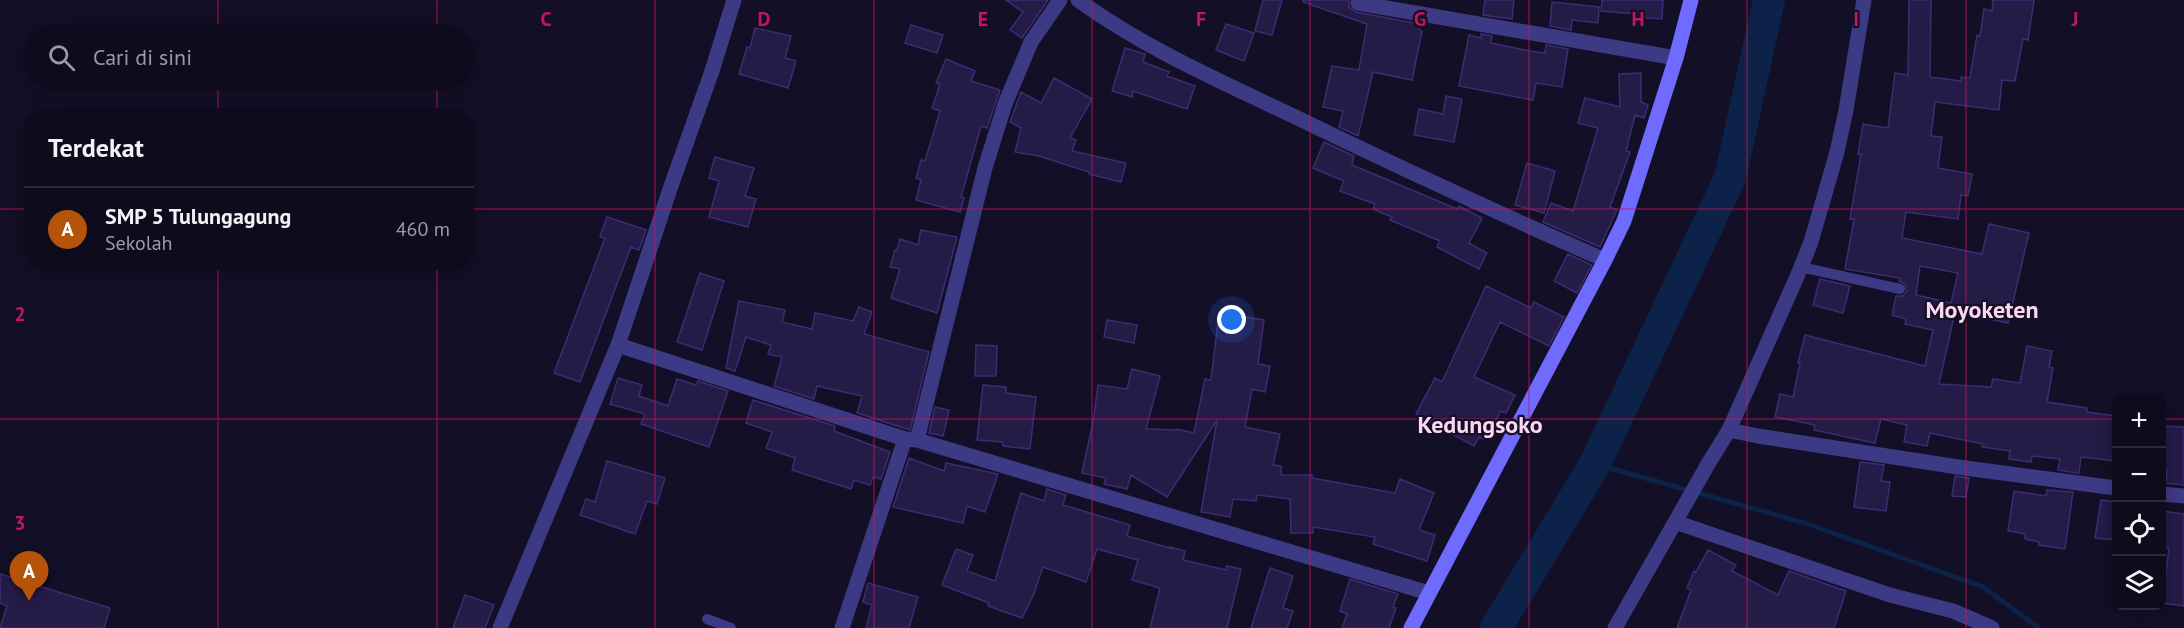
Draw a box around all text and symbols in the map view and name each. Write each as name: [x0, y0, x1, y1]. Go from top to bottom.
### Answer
text: C: [540, 6, 552, 32]
text: D: [758, 6, 771, 32]
text: E: [978, 6, 988, 32]
text: F: [1196, 6, 1206, 32]
text: G: [1414, 6, 1426, 32]
text: H: [1631, 6, 1645, 32]
text: I: [1853, 6, 1859, 32]
text: J: [2071, 6, 2078, 32]
search box: [24, 24, 474, 90]
icon: search: [45, 41, 78, 74]
text: Cari di sini: [93, 43, 192, 71]
text: Terdekat: [48, 131, 144, 164]
text: SMP 5 Tulungagung: [105, 202, 291, 230]
text: A: [61, 216, 74, 242]
text: 460 m: [396, 216, 450, 242]
text: Sekolah: [105, 230, 173, 256]
district label: Moyoketen: [1925, 294, 2039, 325]
text: 2: [14, 301, 26, 327]
your location: [1217, 305, 1246, 334]
map controls: [2112, 394, 2166, 610]
button: +: [2112, 394, 2166, 448]
district label: Kedungsoko: [1417, 409, 1543, 440]
button: −: [2112, 448, 2166, 502]
button: locate: [2112, 502, 2166, 556]
text: 3: [14, 510, 26, 536]
pin: A: [9, 552, 48, 601]
button: layers: [2112, 556, 2166, 610]

